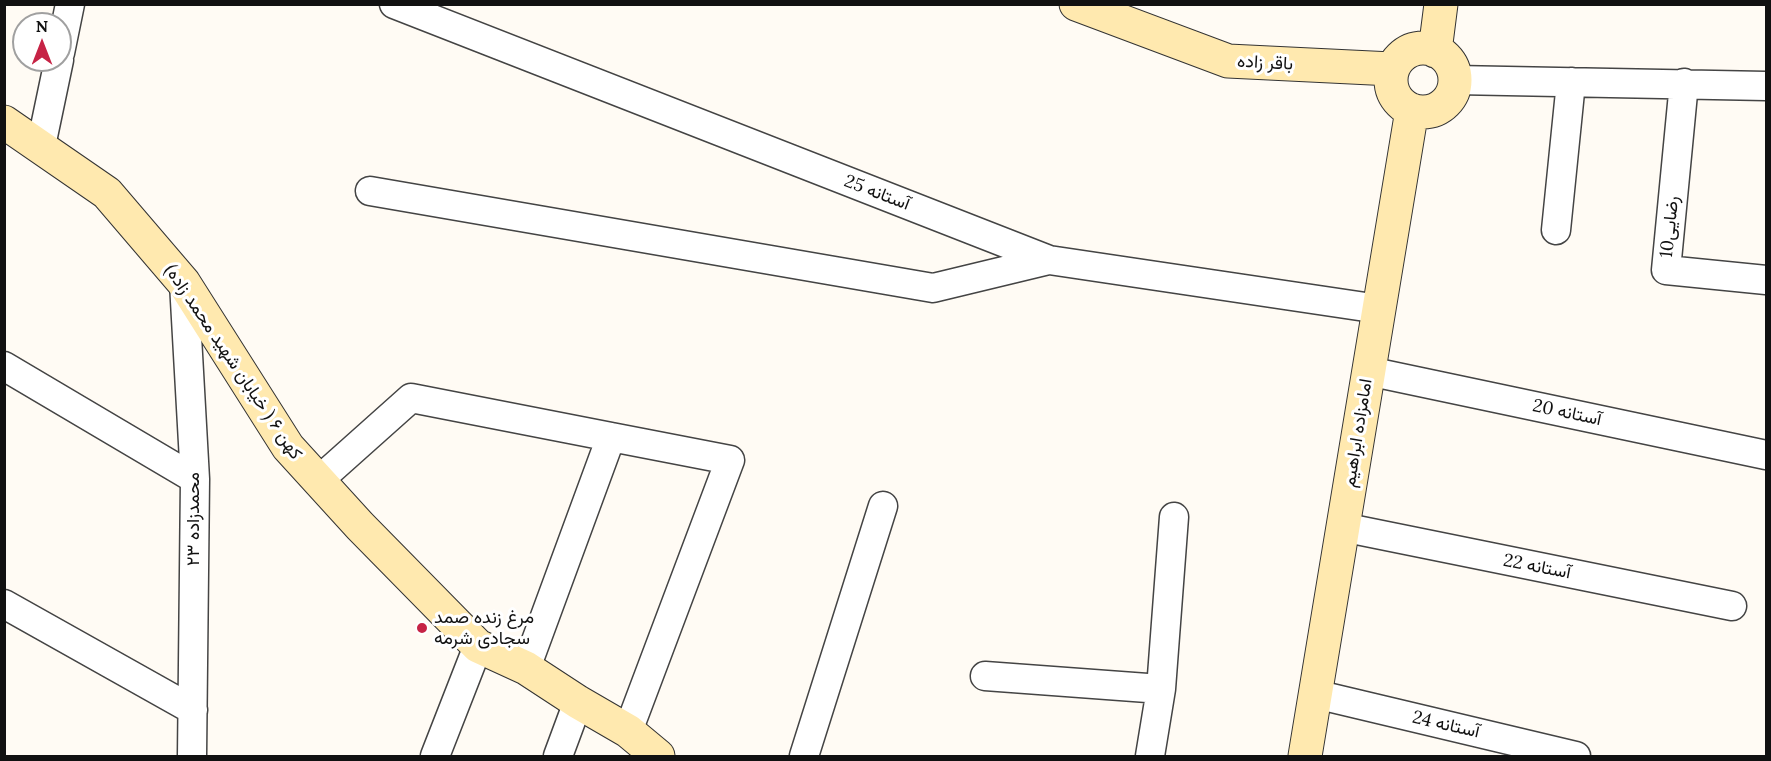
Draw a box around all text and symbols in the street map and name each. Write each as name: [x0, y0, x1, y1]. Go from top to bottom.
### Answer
north arrow: [12, 12, 72, 72]
text: N: [36, 16, 48, 36]
street label: باقر زاده: [1236, 51, 1294, 75]
street label: آستانه 25: [841, 171, 913, 215]
street label: رضایی10: [1656, 195, 1684, 259]
street label: کهن ۶ ( خیابان شهید محمد زاده): [160, 260, 306, 464]
street label: امامزاده ابراهیم: [1339, 377, 1377, 489]
street label: آستانه 20: [1531, 395, 1603, 431]
street label: محمدزاده ۲۳: [183, 472, 205, 566]
street label: آستانه 22: [1501, 550, 1573, 584]
place label: مرغ زنده صمد سجادی شرمه: [434, 607, 534, 650]
marker: مرغ زنده صمد سجادی شرمه: [415, 621, 429, 635]
street label: آستانه 24: [1410, 707, 1482, 743]

